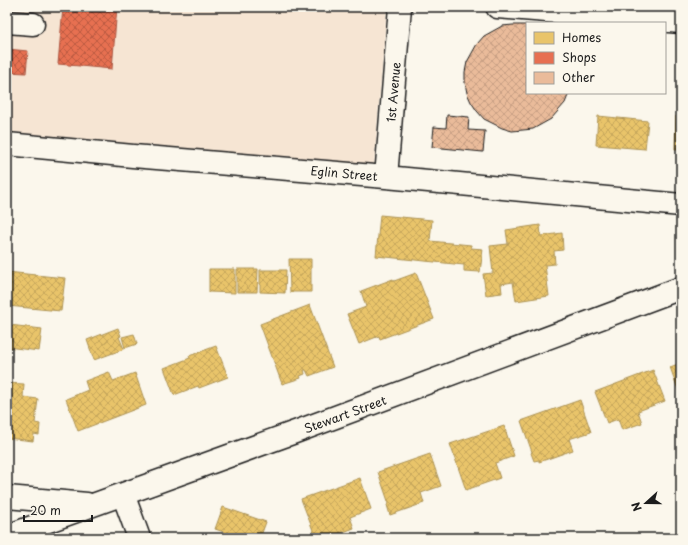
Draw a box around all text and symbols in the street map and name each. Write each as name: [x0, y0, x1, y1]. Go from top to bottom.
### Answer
legend: [526, 22, 666, 94]
text: Homes: [562, 28, 601, 46]
text: Shops: [562, 48, 597, 66]
street label: 1st Avenue: [381, 61, 405, 123]
text: Other: [562, 68, 595, 86]
street label: Eglin Street: [310, 161, 378, 185]
street label: Stewart Street: [301, 391, 389, 437]
north arrow: [626, 483, 666, 523]
scale bar: [24, 497, 92, 523]
text: N: [627, 499, 646, 514]
text: 20 m: [30, 501, 61, 519]

